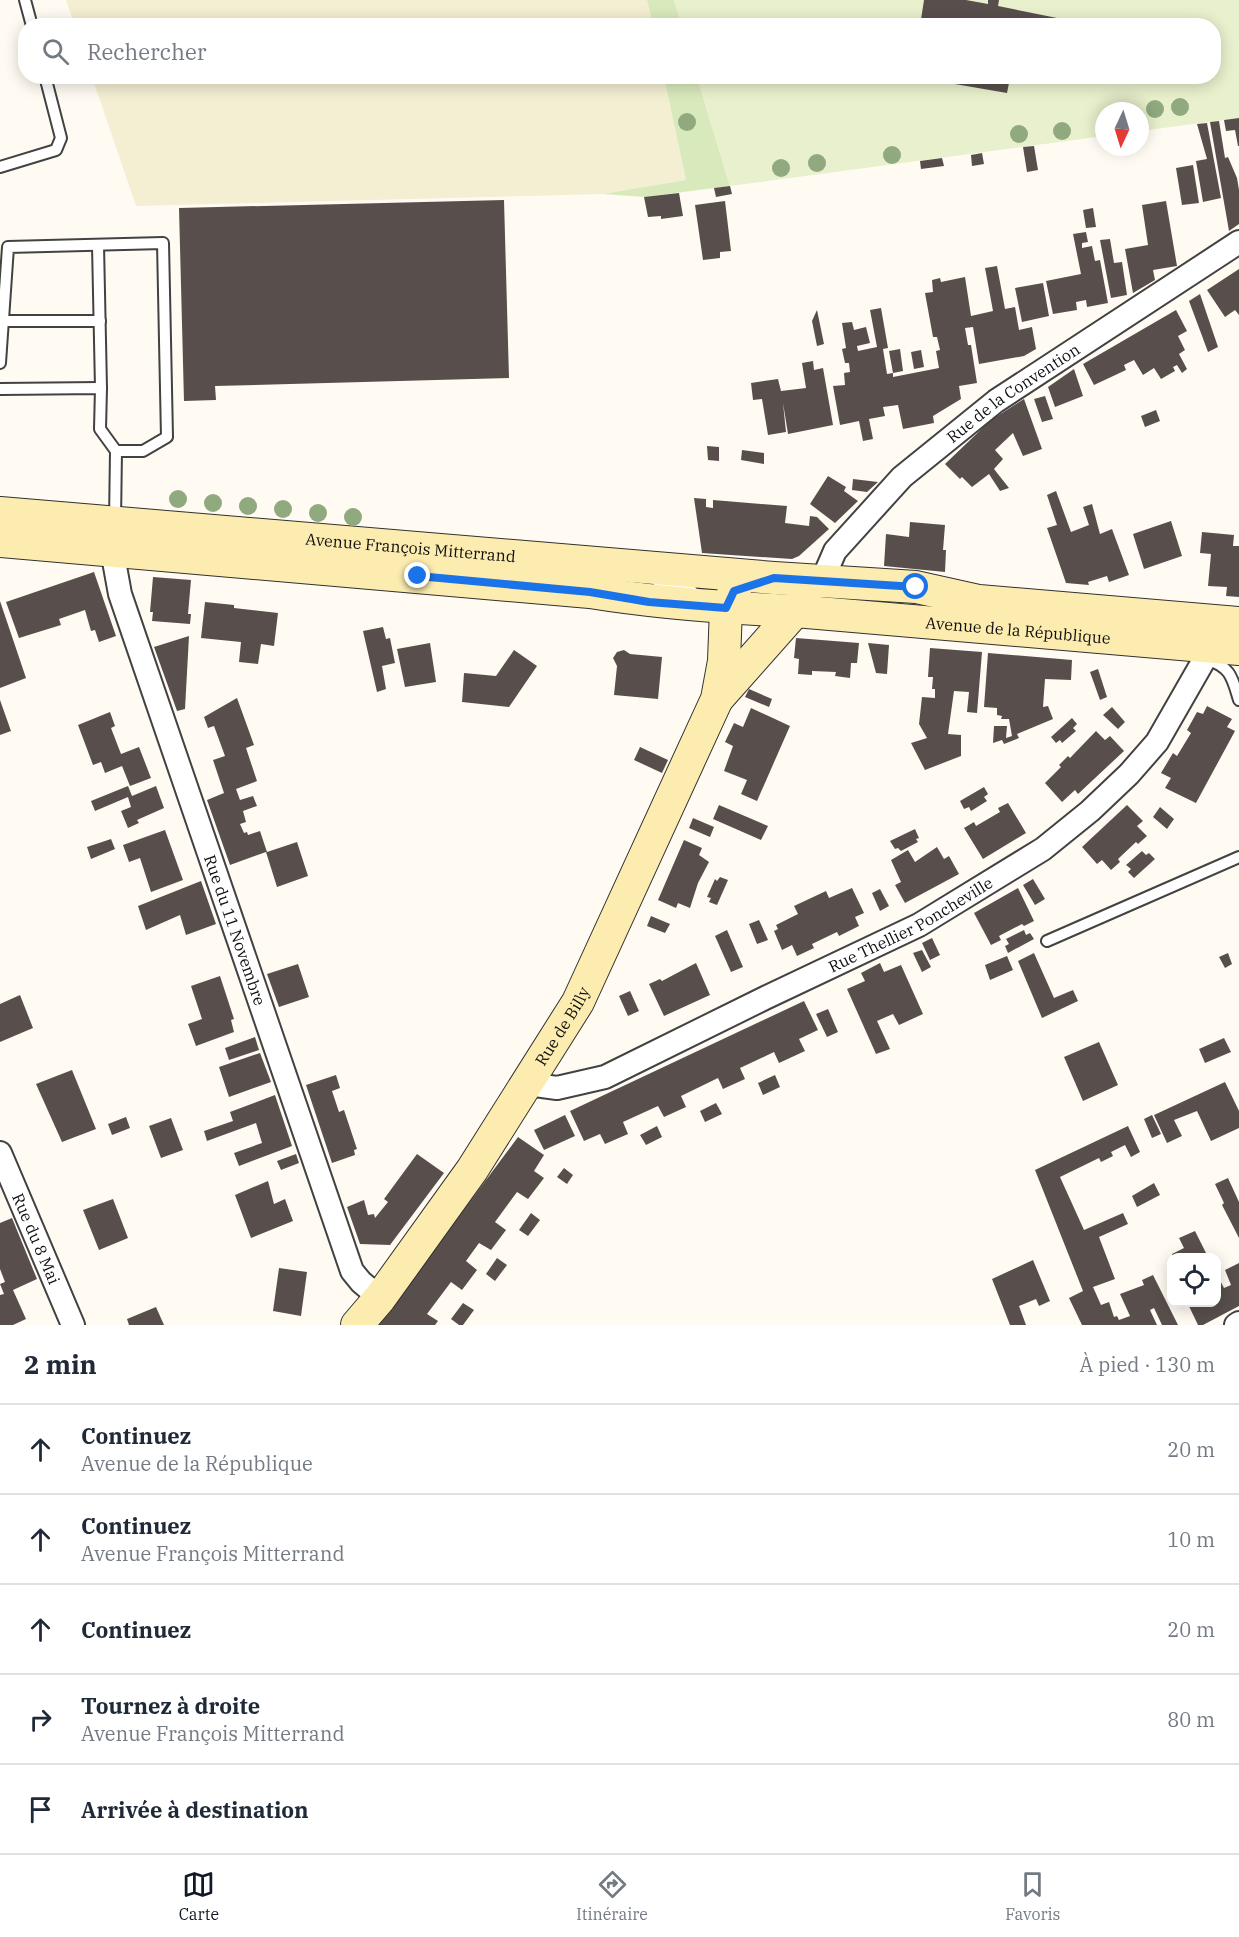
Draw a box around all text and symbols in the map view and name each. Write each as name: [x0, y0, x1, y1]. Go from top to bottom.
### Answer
search box: [18, 18, 1221, 84]
icon: search: [39, 35, 72, 68]
text: Rechercher: [87, 37, 206, 66]
north arrow: [1095, 102, 1149, 156]
street label: Rue de la Convention: [942, 339, 1083, 447]
street label: Avenue François Mitterrand: [305, 529, 517, 566]
route end: [404, 562, 430, 588]
route start: [902, 573, 928, 599]
street label: Avenue de la République: [925, 612, 1111, 648]
street label: Rue du 11 Novembre: [200, 852, 270, 1008]
street label: Rue Thellier Poncheville: [825, 872, 996, 977]
street label: Rue de Billy: [530, 983, 594, 1069]
street label: Rue du 8 Mai: [8, 1190, 65, 1287]
map controls: [1167, 1253, 1221, 1307]
button: locate: [1167, 1253, 1221, 1307]
text: 2 min: [24, 1347, 97, 1381]
text: À pied · 130 m: [1080, 1351, 1215, 1378]
text: Continuez: [81, 1421, 191, 1450]
icon: ahead: [24, 1433, 57, 1466]
text: 20 m: [1167, 1436, 1215, 1463]
text: Avenue de la République: [81, 1450, 313, 1477]
text: Continuez: [81, 1511, 191, 1540]
icon: ahead: [24, 1523, 57, 1556]
text: 10 m: [1167, 1526, 1215, 1553]
text: Avenue François Mitterrand: [81, 1540, 345, 1567]
icon: ahead: [24, 1613, 57, 1646]
text: Continuez: [81, 1615, 191, 1644]
text: 20 m: [1167, 1616, 1215, 1643]
text: Tournez à droite: [81, 1691, 260, 1720]
icon: right: [24, 1703, 57, 1736]
text: 80 m: [1167, 1706, 1215, 1733]
text: Avenue François Mitterrand: [81, 1720, 345, 1747]
icon: arrive: [24, 1793, 57, 1826]
text: Arrivée à destination: [81, 1795, 309, 1824]
tab: Carte: [179, 1868, 219, 1924]
tab: Itinéraire: [576, 1868, 648, 1924]
tab: Favoris: [1005, 1868, 1060, 1924]

